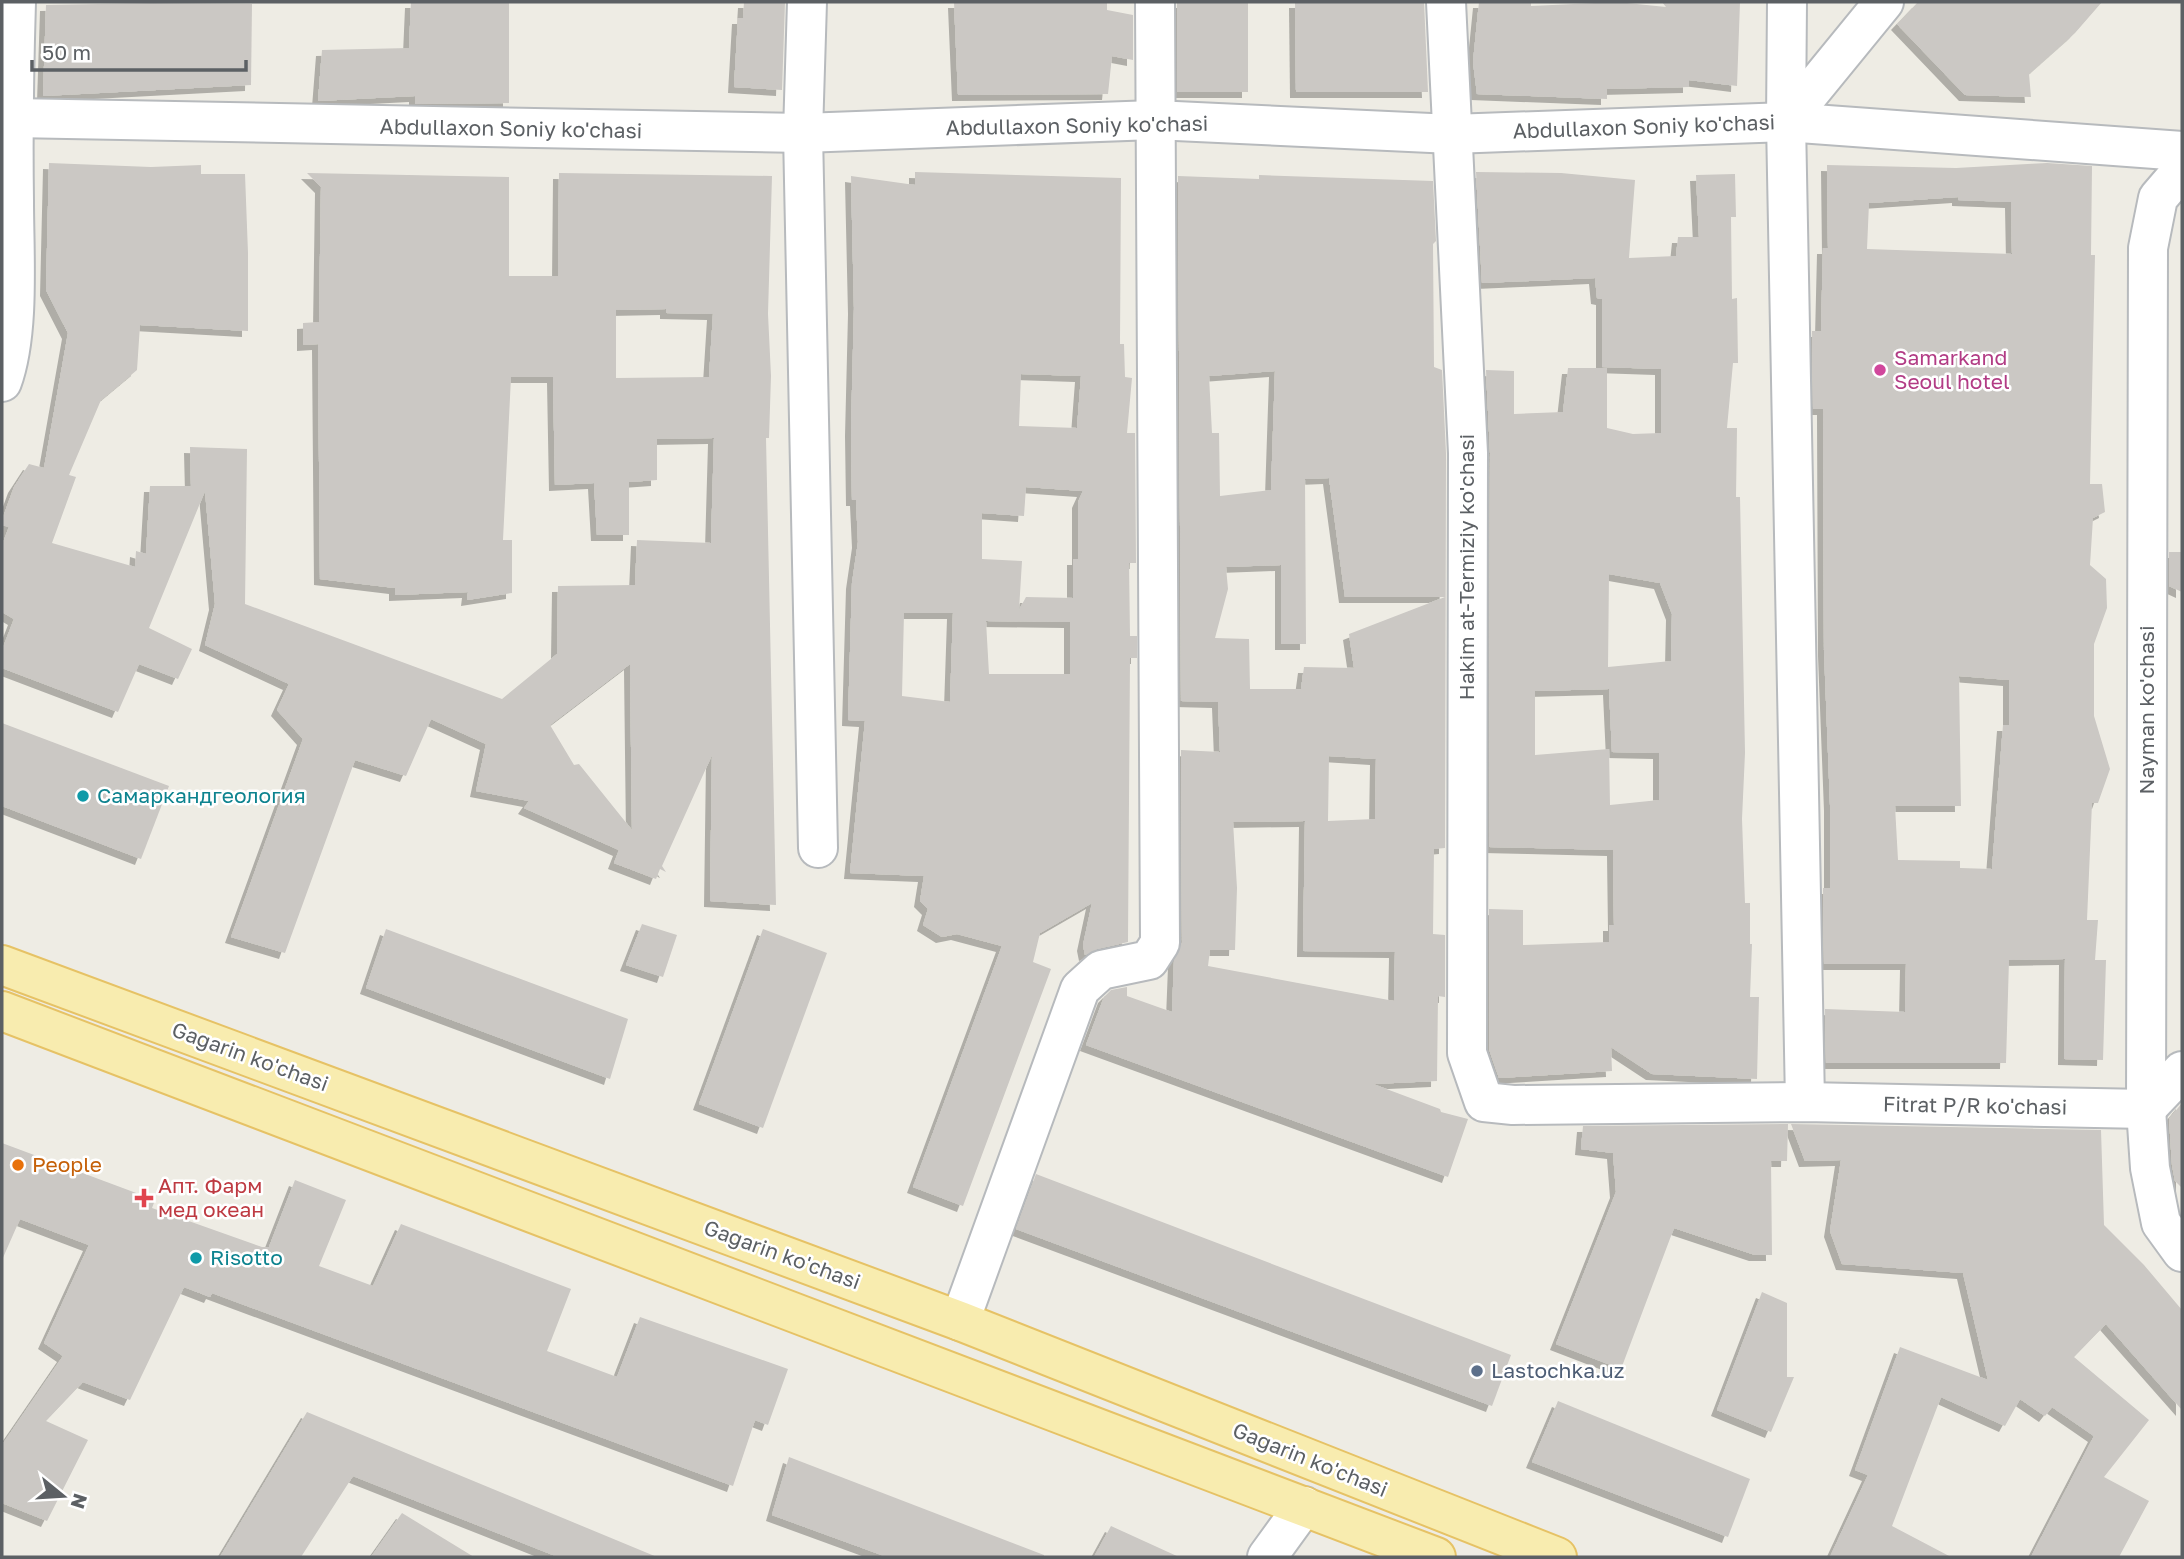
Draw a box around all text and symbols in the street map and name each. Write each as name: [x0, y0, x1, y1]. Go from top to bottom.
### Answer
scale bar: [32, 28, 245, 72]
text: 50 m: [42, 39, 91, 65]
street label: Abdullaxon Soniy ko'chasi: [1512, 108, 1776, 144]
street label: Abdullaxon Soniy ko'chasi: [945, 110, 1209, 140]
street label: Abdullaxon Soniy ko'chasi: [379, 113, 643, 143]
place label: Samarkand Seoul hotel: [1894, 344, 2010, 394]
marker: Samarkand Seoul hotel: [1872, 362, 1888, 378]
street label: Hakim at-Termiziy ko'chasi: [1453, 434, 1479, 700]
street label: Nayman ko'chasi: [2133, 625, 2159, 795]
place label: Самаркандгеология: [97, 782, 306, 808]
marker: Самаркандгеология: [75, 788, 91, 804]
street label: Gagarin ko'chasi: [169, 1016, 332, 1096]
street label: Fitrat P/R ko'chasi: [1883, 1090, 2067, 1120]
place label: People: [32, 1151, 102, 1177]
marker: People: [10, 1157, 26, 1173]
place label: Апт. Фарм мед океан: [158, 1172, 264, 1222]
marker: Апт. Фарм мед океан: [136, 1190, 152, 1206]
street label: Gagarin ko'chasi: [701, 1214, 864, 1294]
place label: Risotto: [210, 1244, 283, 1270]
marker: Risotto: [188, 1250, 204, 1266]
place label: Lastochka.uz: [1491, 1357, 1624, 1383]
marker: Lastochka.uz: [1469, 1363, 1485, 1379]
street label: Gagarin ko'chasi: [1229, 1416, 1392, 1502]
north arrow: [28, 1461, 98, 1531]
text: N: [66, 1491, 93, 1512]

